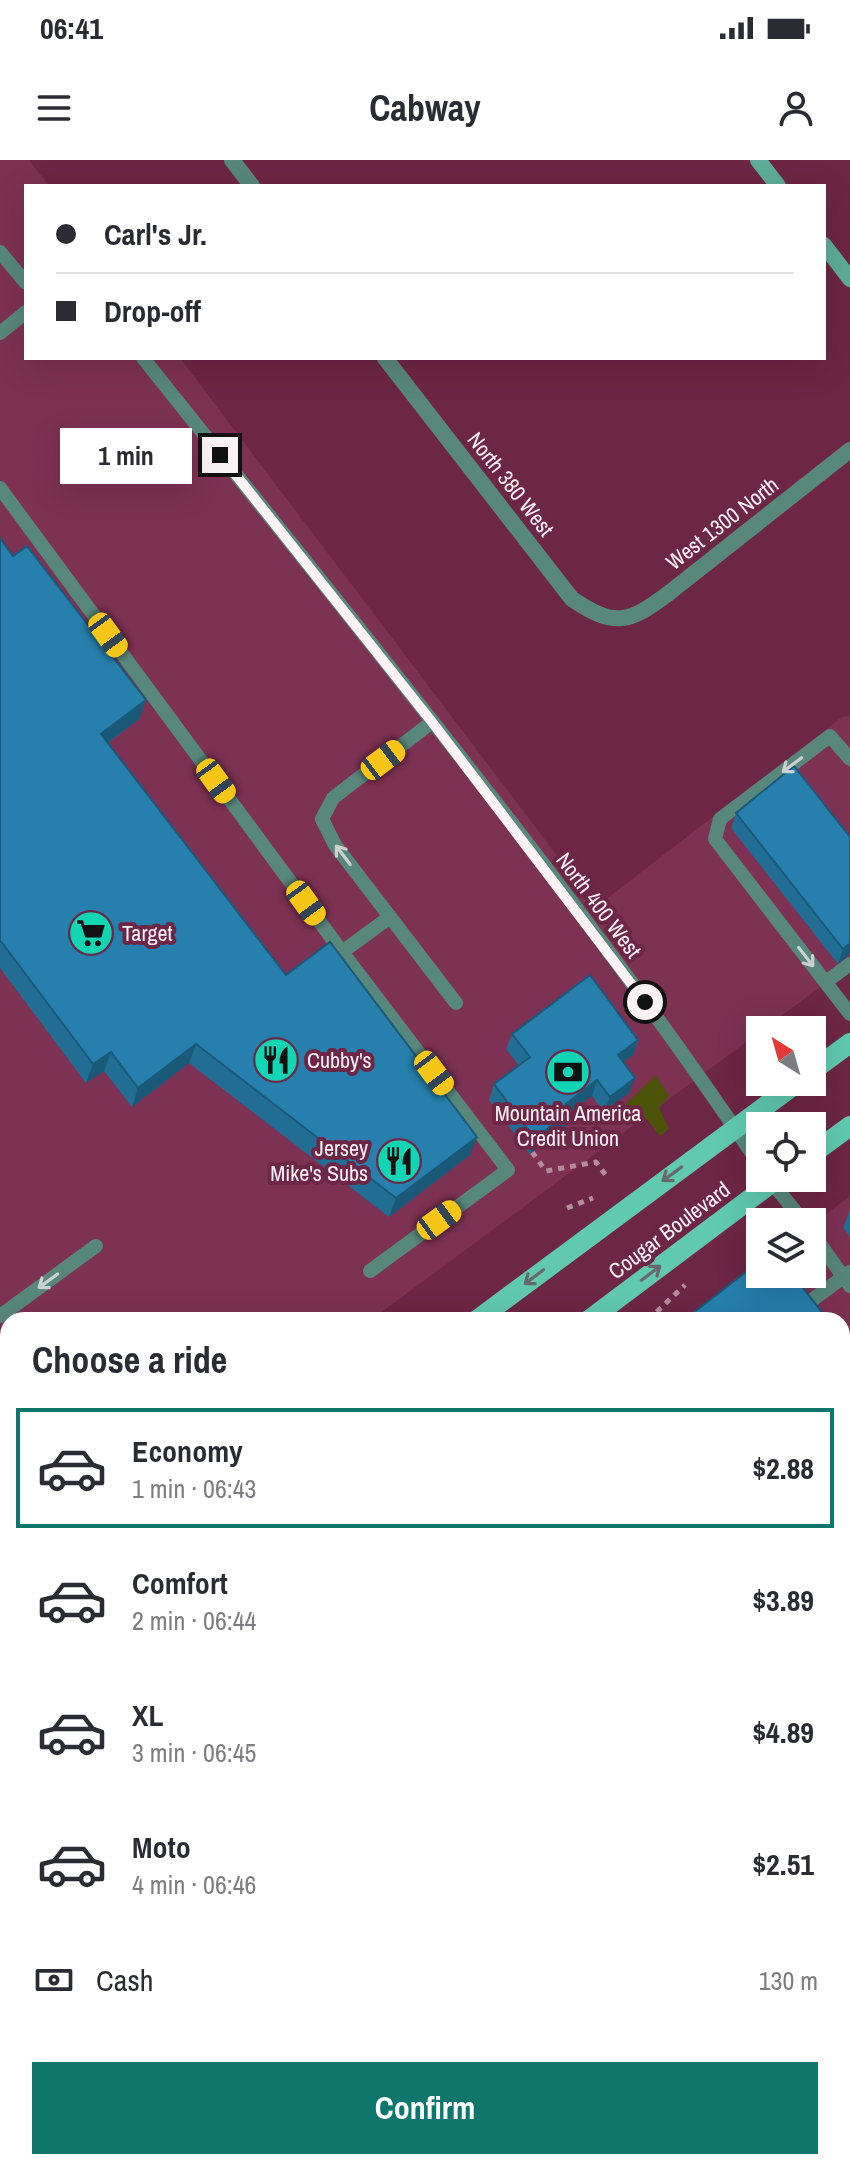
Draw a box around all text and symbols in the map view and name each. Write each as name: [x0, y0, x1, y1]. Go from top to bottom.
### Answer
text: 06:41: [40, 8, 103, 48]
text: Cabway: [369, 84, 481, 132]
icon: menu: [32, 86, 76, 130]
icon: person: [774, 86, 818, 130]
text: Carl's Jr.: [104, 214, 207, 254]
text: Drop-off: [104, 291, 201, 331]
street label: North 380 West: [461, 426, 561, 542]
callout: 1 min: [60, 427, 192, 483]
route end: [202, 437, 238, 473]
text: 1 min: [98, 438, 154, 473]
street label: West 1300 North: [660, 470, 784, 576]
car: [84, 609, 132, 661]
car: [357, 736, 409, 784]
car: [192, 755, 240, 807]
one-way arrow: [782, 756, 803, 773]
one-way arrow: [335, 845, 352, 866]
street label: North 400 West: [549, 846, 649, 964]
car: [282, 877, 330, 929]
supermarket icon: Target: [67, 909, 115, 957]
place label: Target: [122, 918, 173, 948]
one-way arrow: [798, 946, 815, 967]
route start: [627, 984, 663, 1020]
north arrow: [746, 1016, 826, 1096]
map controls: [746, 1016, 826, 1288]
restaurant icon: Cubby's: [252, 1036, 300, 1084]
place label: Cubby's: [307, 1045, 372, 1075]
car: [410, 1047, 458, 1099]
bank icon: Mountain America Credit Union: [544, 1048, 592, 1096]
place label: Mountain America Credit Union: [495, 1098, 641, 1153]
button: locate: [746, 1112, 826, 1192]
place label: Jersey Mike's Subs: [270, 1133, 368, 1188]
restaurant icon: Jersey Mike's Subs: [375, 1137, 423, 1185]
one-way arrow: [662, 1166, 683, 1183]
street label: Cougar Boulevard: [602, 1174, 736, 1286]
car: [413, 1196, 465, 1244]
button: layers: [746, 1208, 826, 1288]
one-way arrow: [640, 1265, 661, 1282]
one-way arrow: [524, 1268, 545, 1285]
one-way arrow: [38, 1272, 59, 1289]
text: Choose a ride: [32, 1336, 227, 1384]
text: Economy: [132, 1431, 243, 1471]
icon: car: [36, 1432, 108, 1504]
text: $2.88: [752, 1448, 814, 1488]
text: 1 min · 06:43: [132, 1471, 256, 1506]
text: Comfort: [132, 1563, 228, 1603]
icon: car: [36, 1564, 108, 1636]
text: $3.89: [752, 1580, 814, 1620]
text: 2 min · 06:44: [132, 1603, 256, 1638]
text: XL: [132, 1695, 163, 1735]
icon: car: [36, 1696, 108, 1768]
text: $4.89: [752, 1712, 814, 1752]
text: 3 min · 06:45: [132, 1735, 256, 1770]
text: Moto: [132, 1827, 191, 1867]
icon: car: [36, 1828, 108, 1900]
text: $2.51: [752, 1844, 814, 1884]
text: 4 min · 06:46: [132, 1867, 256, 1902]
icon: cash: [32, 1958, 76, 2002]
text: Cash: [96, 1960, 153, 2000]
text: 130 m: [759, 1963, 818, 1998]
button: Confirm: [32, 2062, 818, 2154]

